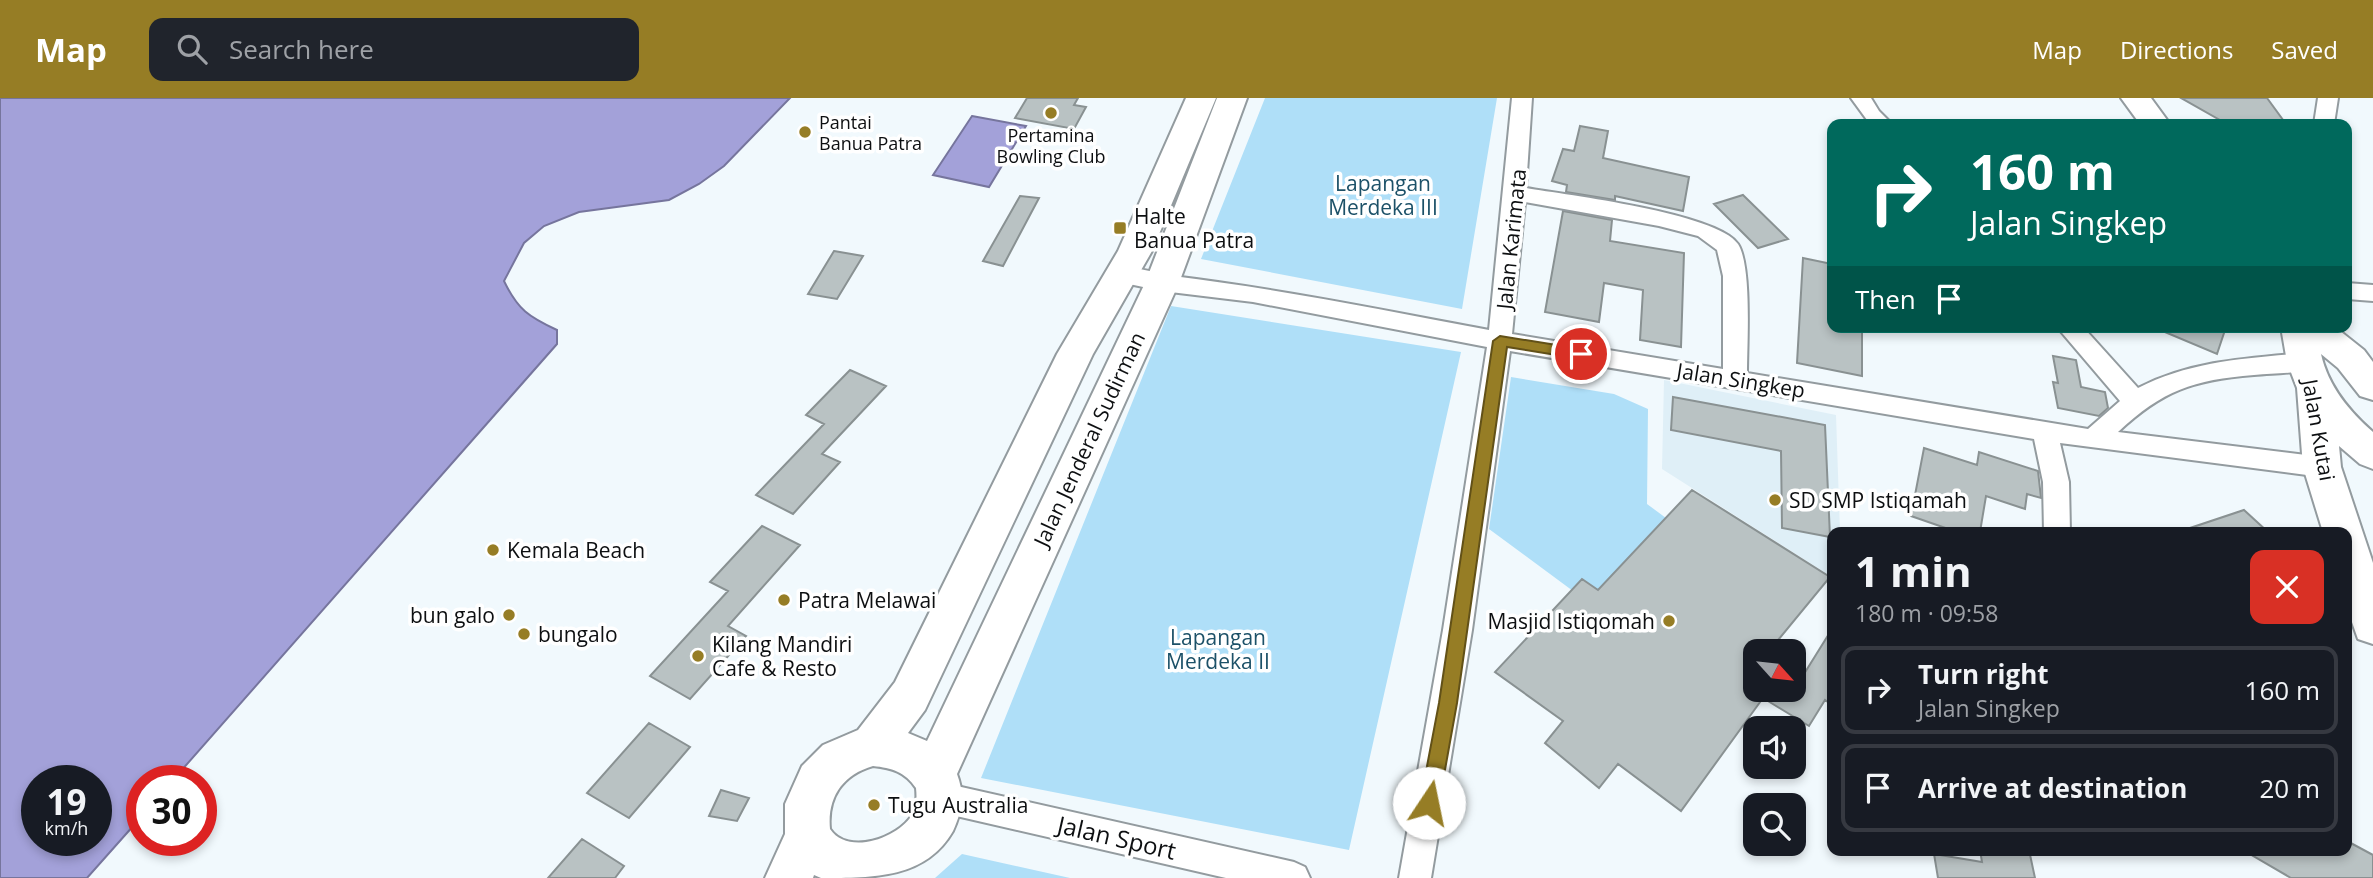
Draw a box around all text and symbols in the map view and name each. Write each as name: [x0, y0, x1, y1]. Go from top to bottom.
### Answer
search box: [149, 18, 639, 81]
text: Map: [35, 27, 107, 72]
icon: search: [173, 30, 211, 68]
text: Search here: [229, 31, 374, 67]
text: Map: [2032, 33, 2082, 66]
text: Directions: [2120, 33, 2233, 66]
text: Saved: [2271, 33, 2338, 66]
marker: Pertamina Bowling Club: [1043, 105, 1059, 121]
place label: Pantai Banua Patra: [819, 110, 922, 155]
place label: Pertamina Bowling Club: [997, 123, 1105, 168]
marker: Pantai Banua Patra: [797, 124, 813, 140]
text: 160 m: [1970, 138, 2115, 204]
icon: right: [1855, 147, 1946, 238]
street label: Jalan Karimata: [1489, 167, 1532, 313]
park label: Lapangan Merdeka III: [1328, 169, 1438, 221]
text: Jalan Singkep: [1970, 201, 2167, 244]
place label: Halte Banua Patra: [1134, 202, 1254, 254]
marker: Halte Banua Patra: [1112, 220, 1128, 236]
icon: arrive: [1930, 280, 1968, 318]
text: Then: [1855, 281, 1916, 317]
pin: [1551, 324, 1611, 384]
street label: Jalan Jenderal Sudirman: [1026, 327, 1151, 553]
icon: arrive: [1562, 335, 1600, 373]
street label: Jalan Singkep: [1673, 356, 1807, 404]
street label: Jalan Kutai: [2296, 375, 2342, 483]
place label: SD SMP Istiqamah: [1789, 486, 1967, 514]
marker: SD SMP Istiqamah: [1767, 492, 1783, 508]
place label: Kemala Beach: [507, 536, 645, 564]
marker: Kemala Beach: [485, 542, 501, 558]
text: 1 min: [1855, 542, 1972, 599]
button: close: [2250, 550, 2324, 624]
place label: Patra Melawai: [798, 586, 936, 614]
marker: Patra Melawai: [776, 592, 792, 608]
text: 180 m · 09:58: [1855, 597, 1998, 629]
place label: bun galo: [410, 601, 495, 629]
marker: bun galo: [501, 607, 517, 623]
place label: Masjid Istiqomah: [1487, 607, 1655, 635]
marker: Masjid Istiqomah: [1661, 613, 1677, 629]
place label: bungalo: [538, 620, 618, 648]
park label: Lapangan Merdeka II: [1166, 623, 1270, 675]
marker: bungalo: [516, 626, 532, 642]
place label: Kilang Mandiri Cafe & Resto: [712, 630, 852, 682]
north arrow: [1743, 639, 1806, 702]
map controls: [1743, 639, 1806, 856]
marker: Kilang Mandiri Cafe & Resto: [690, 648, 706, 664]
text: Turn right: [1918, 656, 2049, 692]
icon: right: [1859, 671, 1897, 709]
text: 160 m: [2245, 672, 2320, 708]
text: Jalan Singkep: [1918, 692, 2060, 724]
button: sound: [1743, 716, 1806, 779]
speed limit sign: 30: [126, 765, 217, 856]
position arrow: [1392, 766, 1466, 840]
icon: arrive: [1859, 769, 1897, 807]
text: Arrive at destination: [1918, 770, 2187, 806]
text: 20 m: [2259, 770, 2320, 806]
text: 19: [46, 778, 87, 825]
place label: Tugu Australia: [888, 791, 1028, 819]
button: search: [1743, 793, 1806, 856]
marker: Tugu Australia: [866, 797, 882, 813]
street label: Jalan Sport: [1052, 807, 1180, 867]
text: km/h: [45, 816, 88, 840]

